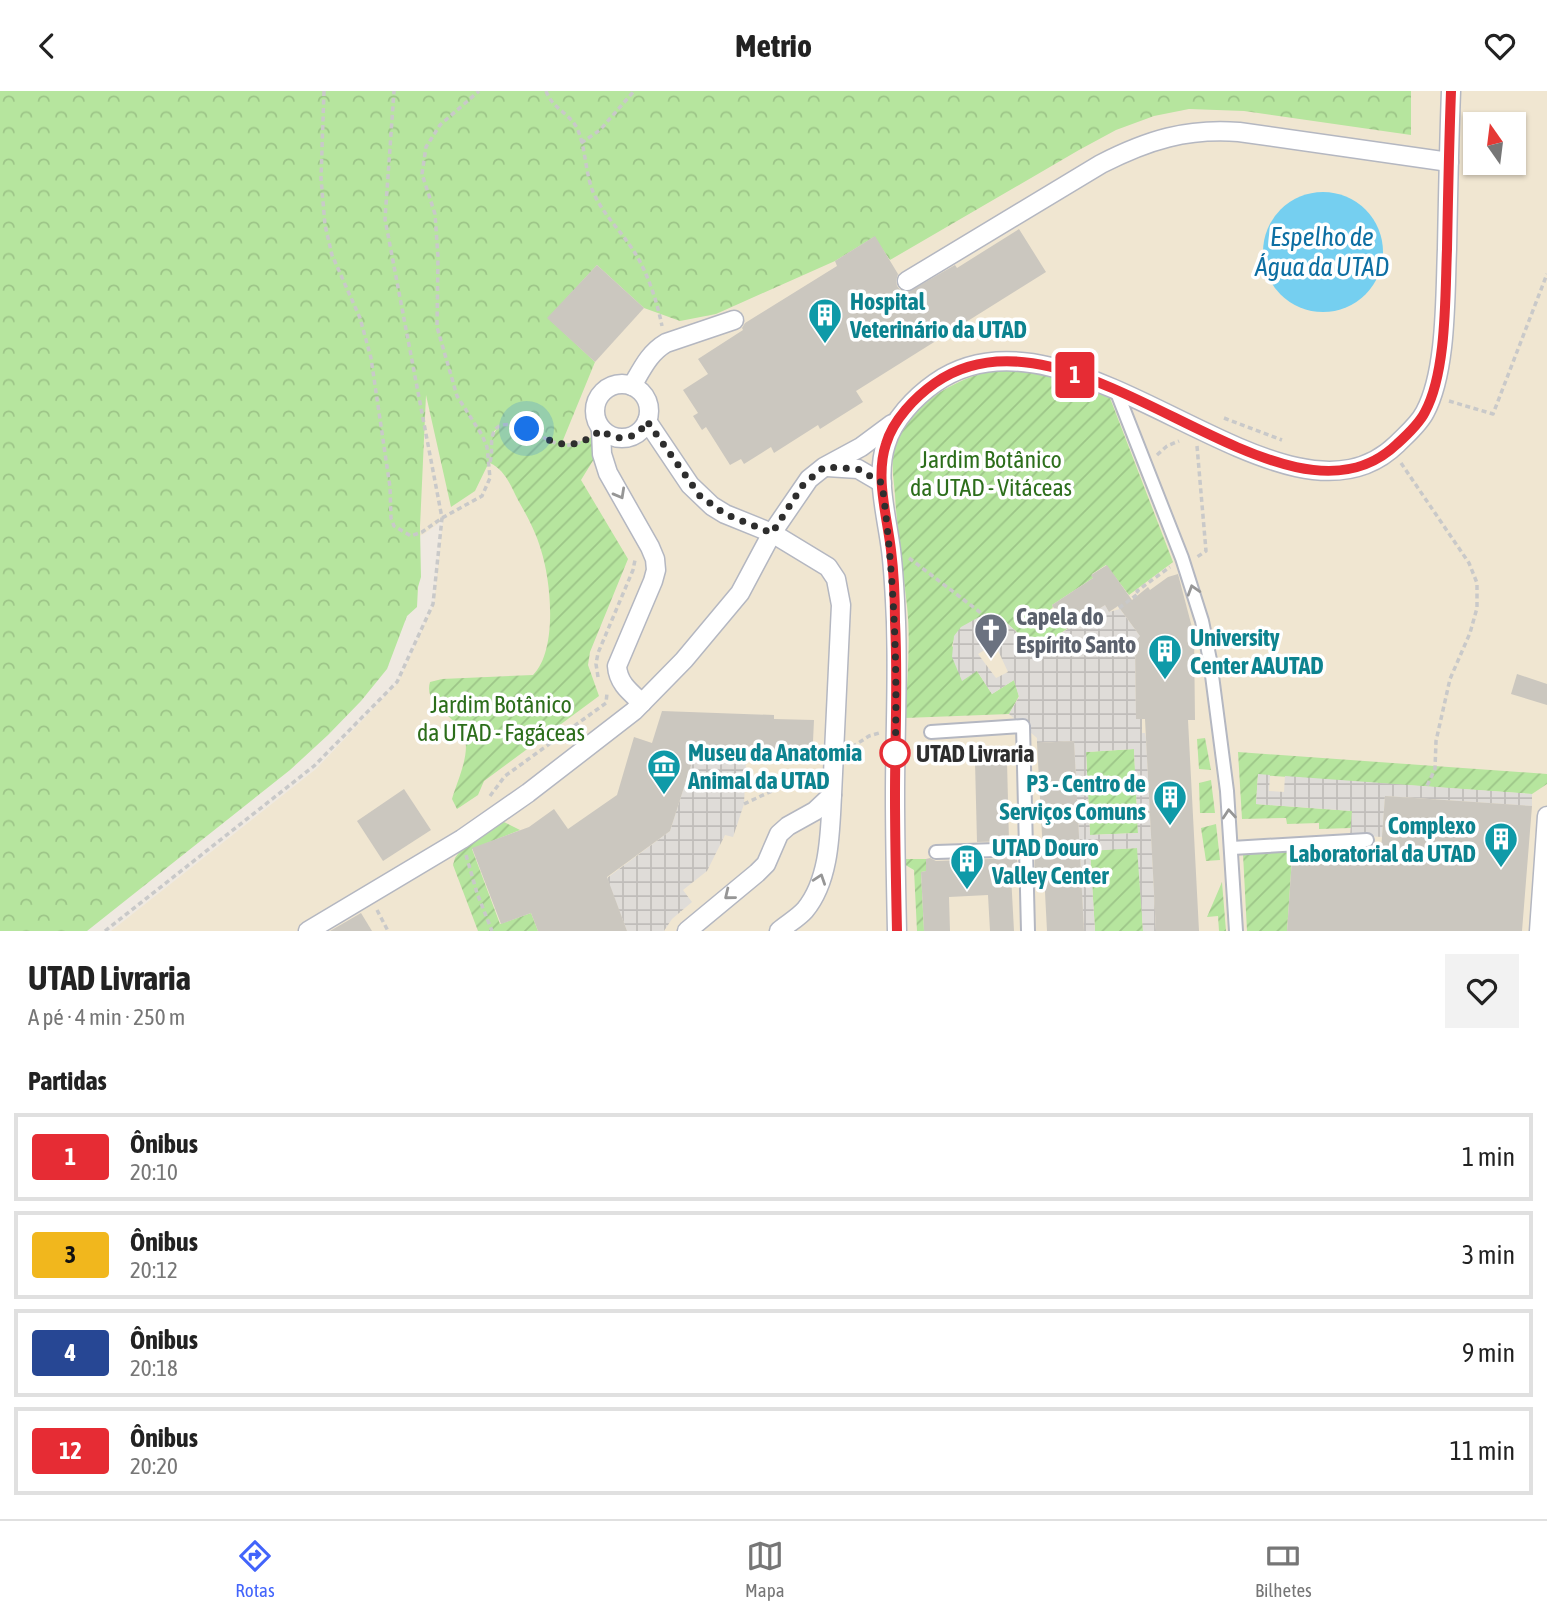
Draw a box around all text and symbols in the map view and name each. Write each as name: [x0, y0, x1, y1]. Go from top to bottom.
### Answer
icon: back: [28, 27, 66, 65]
text: Metrio: [735, 27, 812, 64]
icon: heart: [1481, 27, 1519, 65]
north arrow: [1463, 112, 1526, 175]
map controls: [1463, 112, 1526, 175]
water label: Espelho de Água da UTAD: [1254, 222, 1389, 282]
place label: Hospital Veterinário da UTAD: [849, 288, 1027, 343]
building icon: Hospital Veterinário da UTAD: [806, 296, 844, 345]
line badge: 1: [1052, 352, 1098, 398]
text: 1: [1069, 361, 1081, 388]
your location: [509, 411, 544, 446]
park label: Jardim Botânico da UTAD - Vitáceas: [910, 446, 1072, 501]
one-way arrow: [611, 487, 625, 499]
one-way arrow: [1186, 584, 1201, 596]
place label: Capela do Espírito Santo: [1016, 603, 1136, 658]
church icon: Capela do Espírito Santo: [972, 611, 1010, 660]
place label: University Center AAUTAD: [1190, 624, 1324, 679]
building icon: University Center AAUTAD: [1146, 632, 1184, 681]
park label: Jardim Botânico da UTAD - Fagáceas: [417, 691, 585, 746]
marker: UTAD Livraria: [880, 738, 910, 768]
place label: Museu da Anatomia Animal da UTAD: [687, 739, 862, 794]
place label: UTAD Livraria: [916, 740, 1034, 767]
museum icon: Museu da Anatomia Animal da UTAD: [645, 747, 683, 796]
place label: P3 - Centro de Serviços Comuns: [1000, 770, 1147, 825]
building icon: P3 - Centro de Serviços Comuns: [1151, 778, 1189, 827]
one-way arrow: [1222, 808, 1237, 820]
place label: Complexo Laboratorial da UTAD: [1289, 812, 1476, 867]
building icon: Complexo Laboratorial da UTAD: [1482, 820, 1520, 869]
place label: UTAD Douro Valley Center: [991, 834, 1109, 889]
building icon: UTAD Douro Valley Center: [948, 842, 986, 891]
one-way arrow: [812, 873, 826, 885]
one-way arrow: [725, 887, 737, 900]
button: heart: [1445, 954, 1519, 1028]
text: UTAD Livraria: [28, 959, 191, 997]
text: A pé · 4 min · 250 m: [28, 1004, 185, 1030]
text: Partidas: [28, 1066, 107, 1096]
text: Ônibus: [130, 1129, 198, 1159]
text: 1 min: [1462, 1142, 1515, 1172]
text: 1: [65, 1143, 76, 1170]
text: 20:10: [130, 1159, 178, 1185]
text: Ônibus: [130, 1227, 198, 1257]
text: 3 min: [1462, 1240, 1515, 1270]
text: 3: [65, 1241, 76, 1268]
text: 20:12: [130, 1257, 178, 1283]
text: Ônibus: [130, 1325, 198, 1355]
text: 9 min: [1462, 1338, 1515, 1368]
text: 4: [65, 1339, 76, 1366]
text: 20:18: [130, 1355, 178, 1381]
text: Ônibus: [130, 1423, 198, 1453]
text: 11 min: [1450, 1436, 1515, 1466]
text: 12: [59, 1437, 82, 1464]
text: 20:20: [130, 1453, 178, 1479]
tab: Rotas: [235, 1537, 275, 1601]
tab: Mapa: [745, 1537, 784, 1601]
tab: Bilhetes: [1255, 1537, 1312, 1601]

